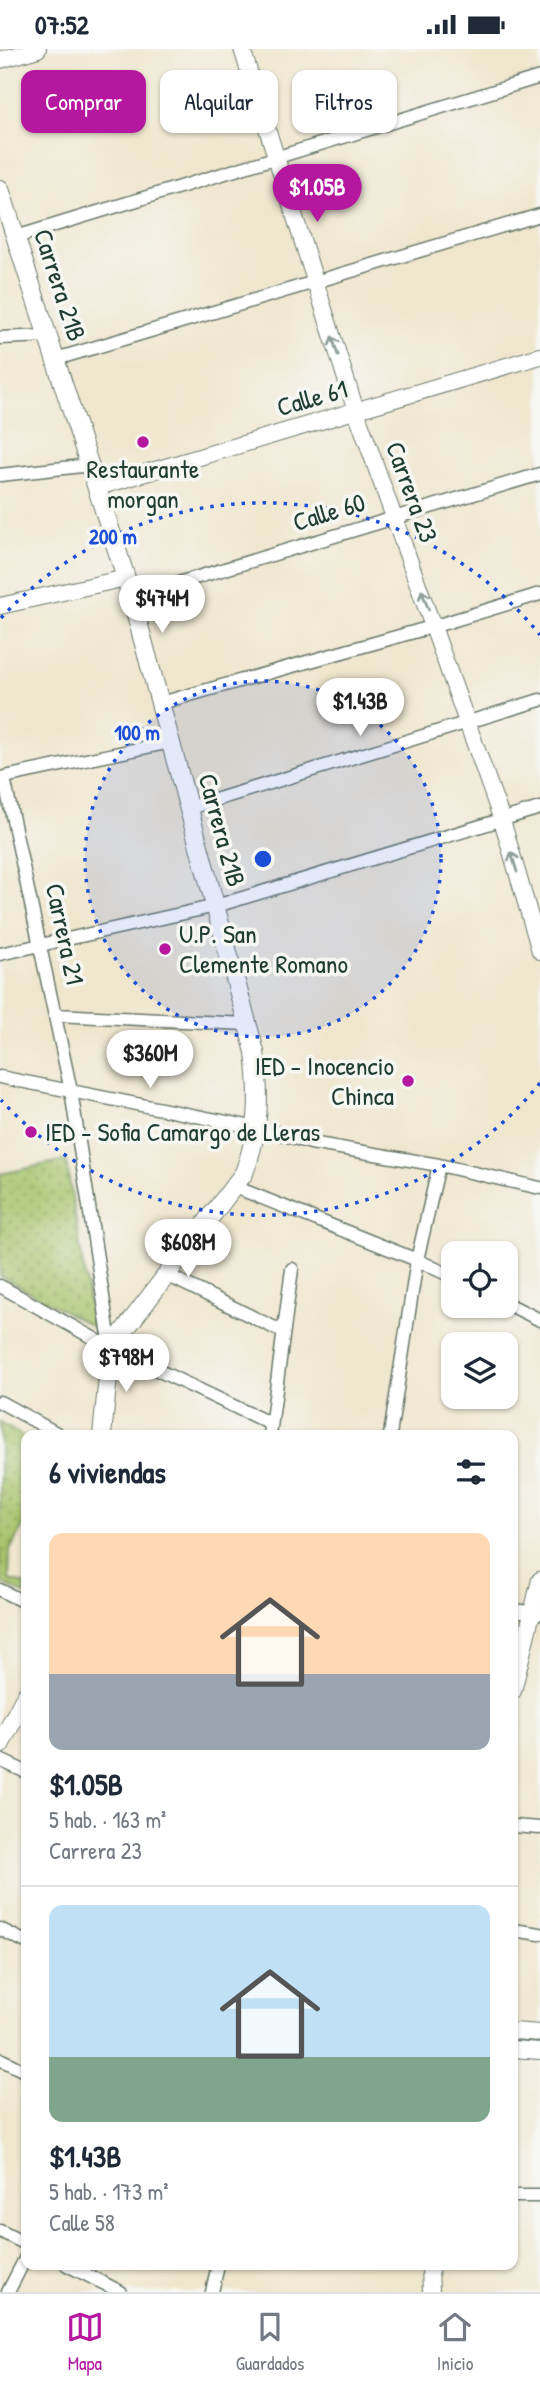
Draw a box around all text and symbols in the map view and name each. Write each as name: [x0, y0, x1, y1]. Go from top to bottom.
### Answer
text: 07:52: [35, 7, 89, 42]
chip: Comprar: [21, 70, 146, 133]
chip: Alquilar: [160, 70, 278, 133]
chip: Filtros: [292, 70, 397, 133]
pin: $1.05B: [260, 165, 374, 224]
text: $1.05B: [289, 171, 345, 202]
street label: Carrera 21B: [26, 224, 95, 345]
one-way arrow: [328, 335, 341, 357]
street label: Calle 61: [273, 371, 351, 424]
marker: Restaurante morgan: [135, 434, 151, 450]
street label: Carrera 23: [378, 437, 447, 547]
place label: Restaurante morgan: [87, 451, 199, 516]
street label: Calle 60: [288, 484, 369, 539]
text: 200 m: [89, 522, 137, 551]
pin: $474M: [113, 575, 211, 635]
text: $474M: [135, 582, 189, 613]
one-way arrow: [418, 589, 431, 611]
pin: $1.43B: [303, 679, 417, 738]
text: $1.43B: [332, 685, 388, 716]
text: 100 m: [114, 718, 160, 747]
street label: Carrera 21B: [191, 769, 254, 890]
centre of rings: [251, 847, 275, 871]
one-way arrow: [507, 851, 520, 873]
street label: Carrera 21: [38, 880, 93, 988]
place label: U.P. San Clemente Romano: [179, 916, 348, 981]
marker: U.P. San Clemente Romano: [157, 941, 173, 957]
pin: $360M: [101, 1031, 199, 1090]
text: $360M: [122, 1037, 178, 1068]
place label: IED - Inocencio Chinca: [255, 1048, 394, 1113]
marker: IED - Inocencio Chinca: [400, 1073, 416, 1089]
place label: IED - Sofia Camargo de Lleras: [45, 1114, 320, 1149]
marker: IED - Sofia Camargo de Lleras: [23, 1124, 39, 1140]
pin: $608M: [139, 1219, 237, 1279]
text: $608M: [161, 1226, 215, 1257]
map controls: [441, 1241, 518, 1409]
button: locate: [441, 1241, 518, 1318]
button: layers: [441, 1332, 518, 1409]
pin: $798M: [77, 1335, 175, 1394]
text: $798M: [98, 1341, 154, 1372]
text: 6 viviendas: [49, 1452, 166, 1492]
icon: filters: [452, 1453, 490, 1491]
icon: home: [207, 1579, 333, 1705]
text: $1.05B: [49, 1764, 123, 1804]
text: 5 hab. · 163 m²: [49, 1804, 166, 1835]
text: Carrera 23: [49, 1835, 142, 1866]
icon: home: [207, 1951, 333, 2077]
text: $1.43B: [49, 2136, 121, 2176]
text: 5 hab. · 173 m²: [49, 2176, 169, 2207]
text: Calle 58: [49, 2207, 115, 2238]
tab: Mapa: [66, 2308, 104, 2376]
tab: Guardados: [236, 2308, 304, 2376]
tab: Inicio: [436, 2308, 474, 2376]

